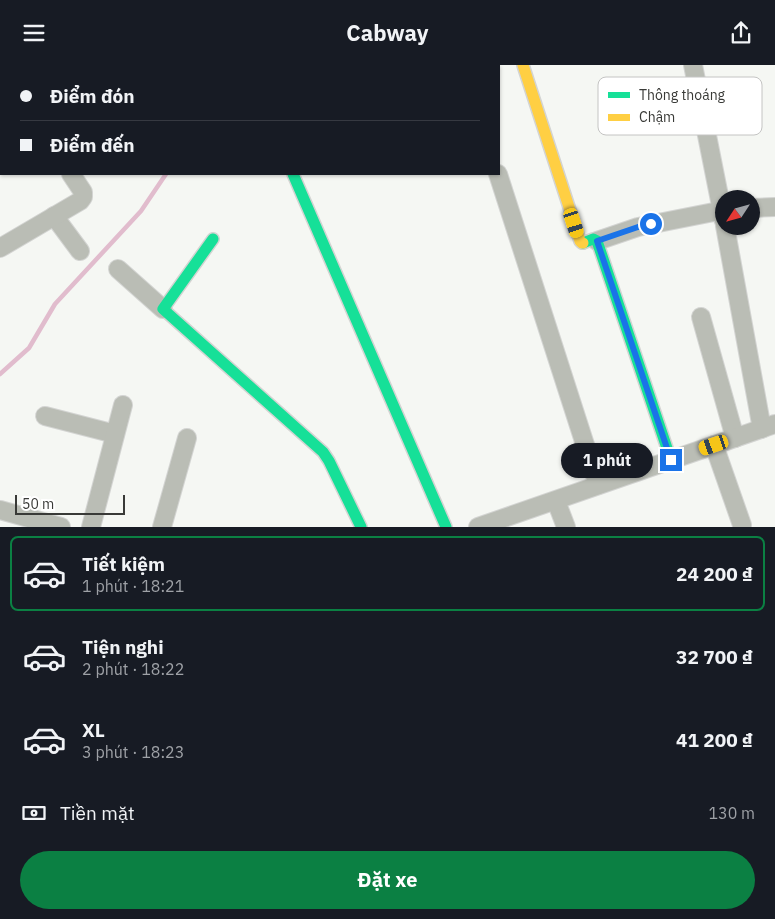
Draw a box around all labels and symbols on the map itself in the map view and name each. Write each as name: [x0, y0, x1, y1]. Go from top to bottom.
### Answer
legend: [598, 77, 762, 135]
text: Thông thoáng: [639, 86, 726, 104]
text: Chậm: [639, 108, 675, 126]
north arrow: [715, 190, 760, 235]
car: [562, 206, 585, 240]
route start: [640, 213, 662, 235]
car: [697, 433, 730, 457]
callout: 1 phút: [561, 443, 654, 477]
route end: [660, 449, 682, 471]
scale bar: [15, 492, 125, 515]

